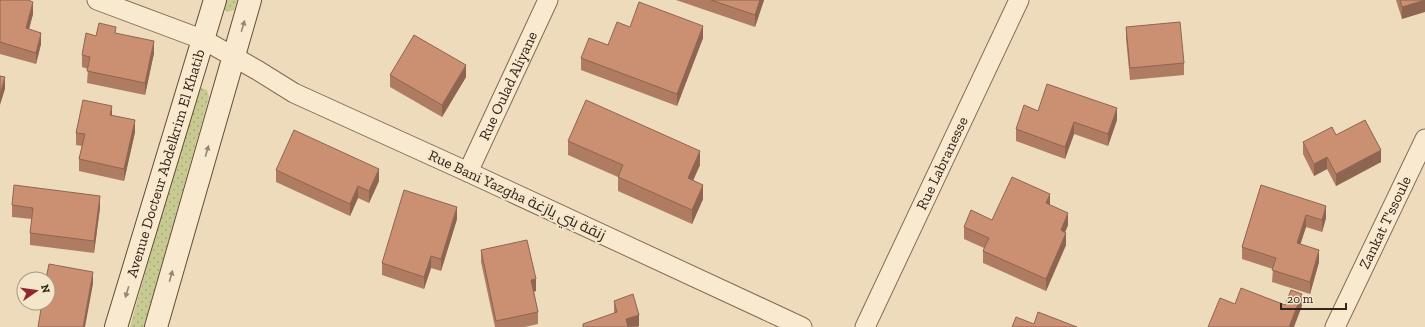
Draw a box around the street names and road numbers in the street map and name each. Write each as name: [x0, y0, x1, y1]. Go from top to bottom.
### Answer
street label: Rue Oulad Aliyane: [475, 28, 541, 143]
street label: Avenue Docteur Abdelkrim El Khatib: [123, 47, 209, 280]
street label: Rue Labranesse: [912, 114, 972, 213]
street label: Rue Bani Yazgha زنقة بني يازغة: [424, 146, 608, 247]
street label: Zankat T'ssoule: [1355, 173, 1415, 272]

